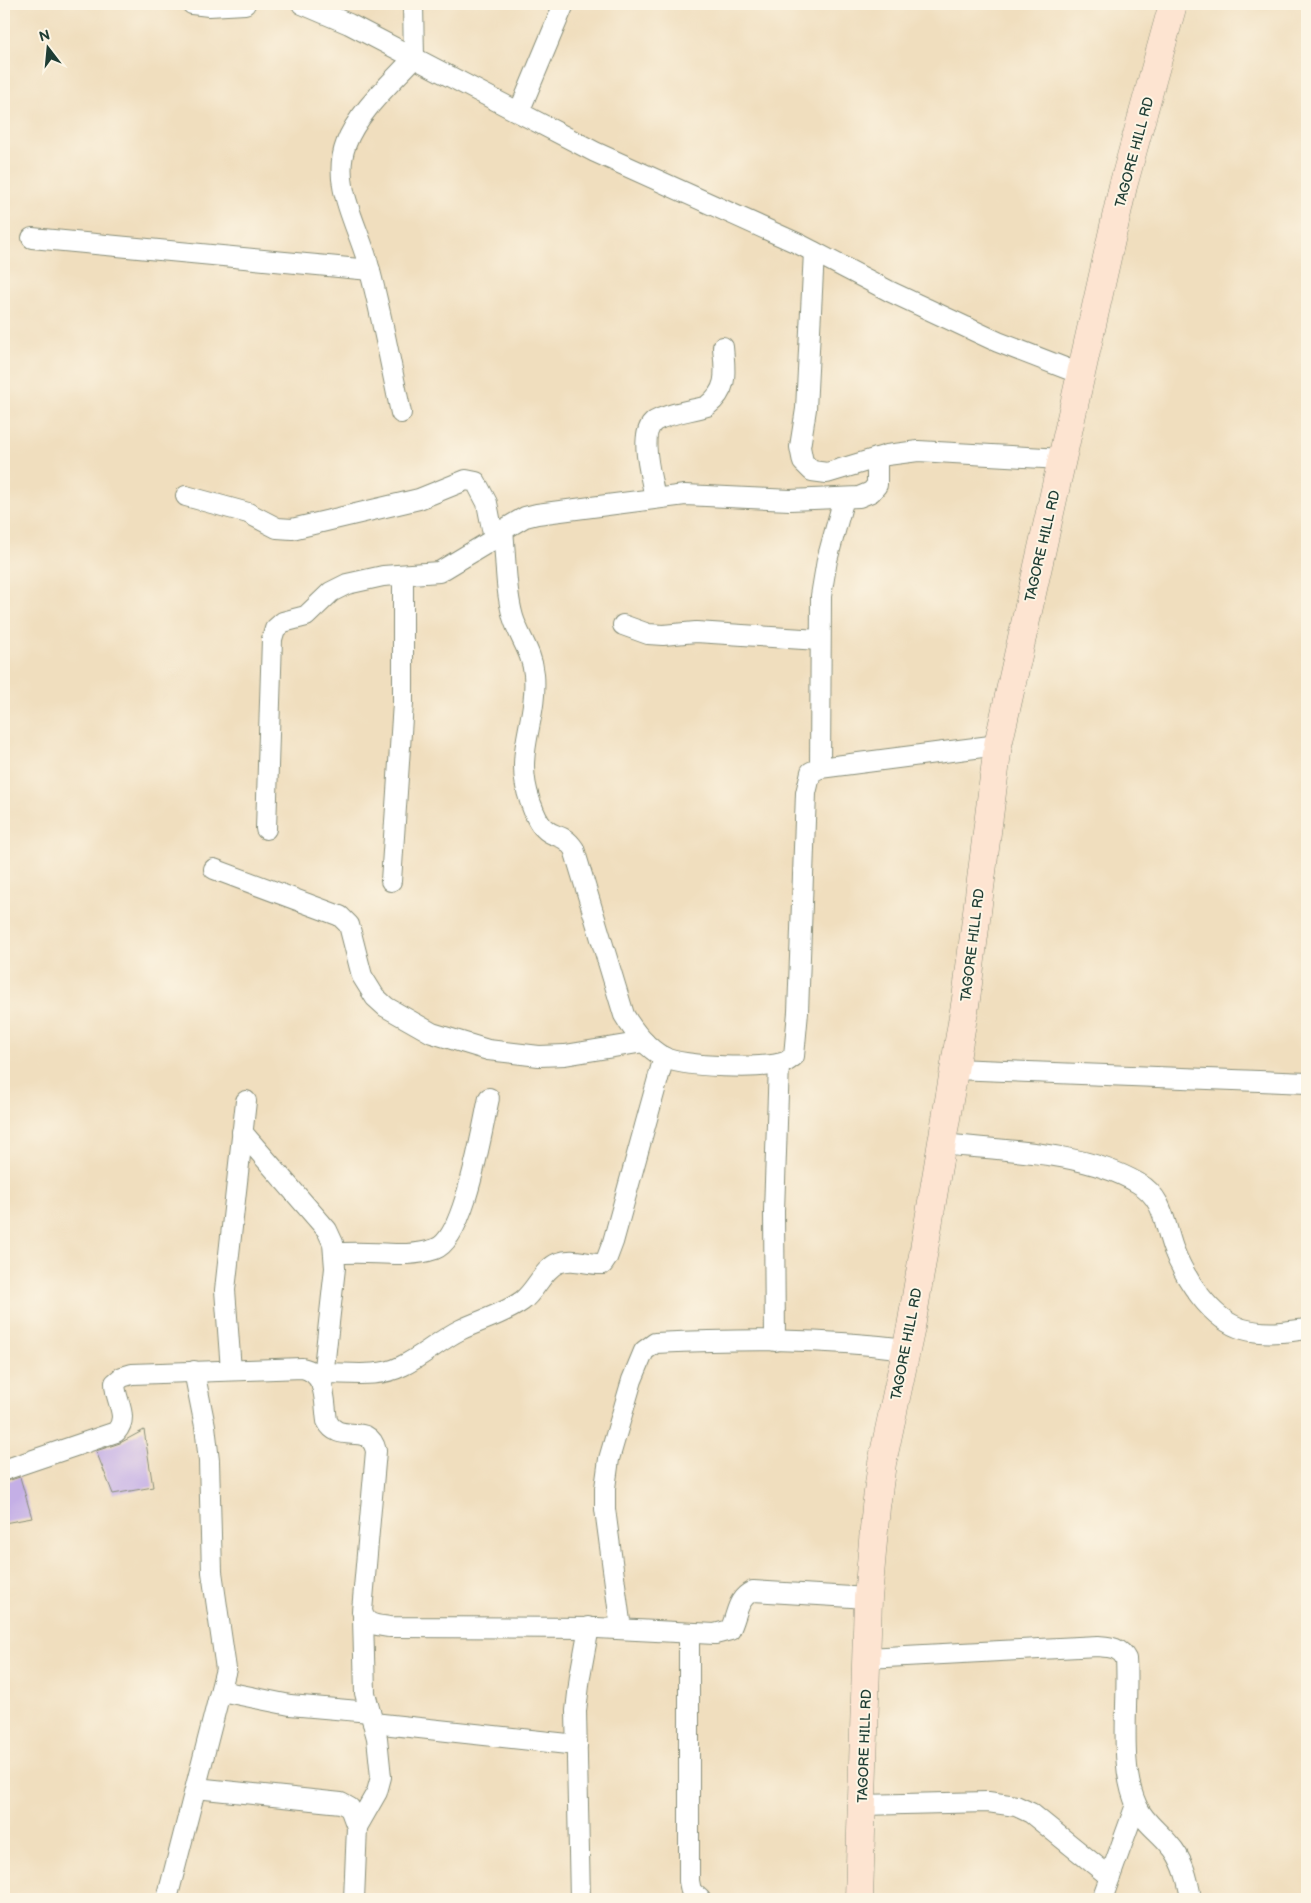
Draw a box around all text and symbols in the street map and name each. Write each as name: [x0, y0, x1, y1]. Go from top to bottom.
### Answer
north arrow: [22, 22, 72, 72]
text: N: [37, 26, 52, 46]
street label: TAGORE HILL RD: [1112, 95, 1157, 209]
street label: TAGORE HILL RD: [1021, 489, 1064, 604]
street label: TAGORE HILL RD: [957, 888, 988, 1003]
street label: TAGORE HILL RD: [887, 1287, 926, 1402]
street label: TAGORE HILL RD: [854, 1689, 875, 1803]

